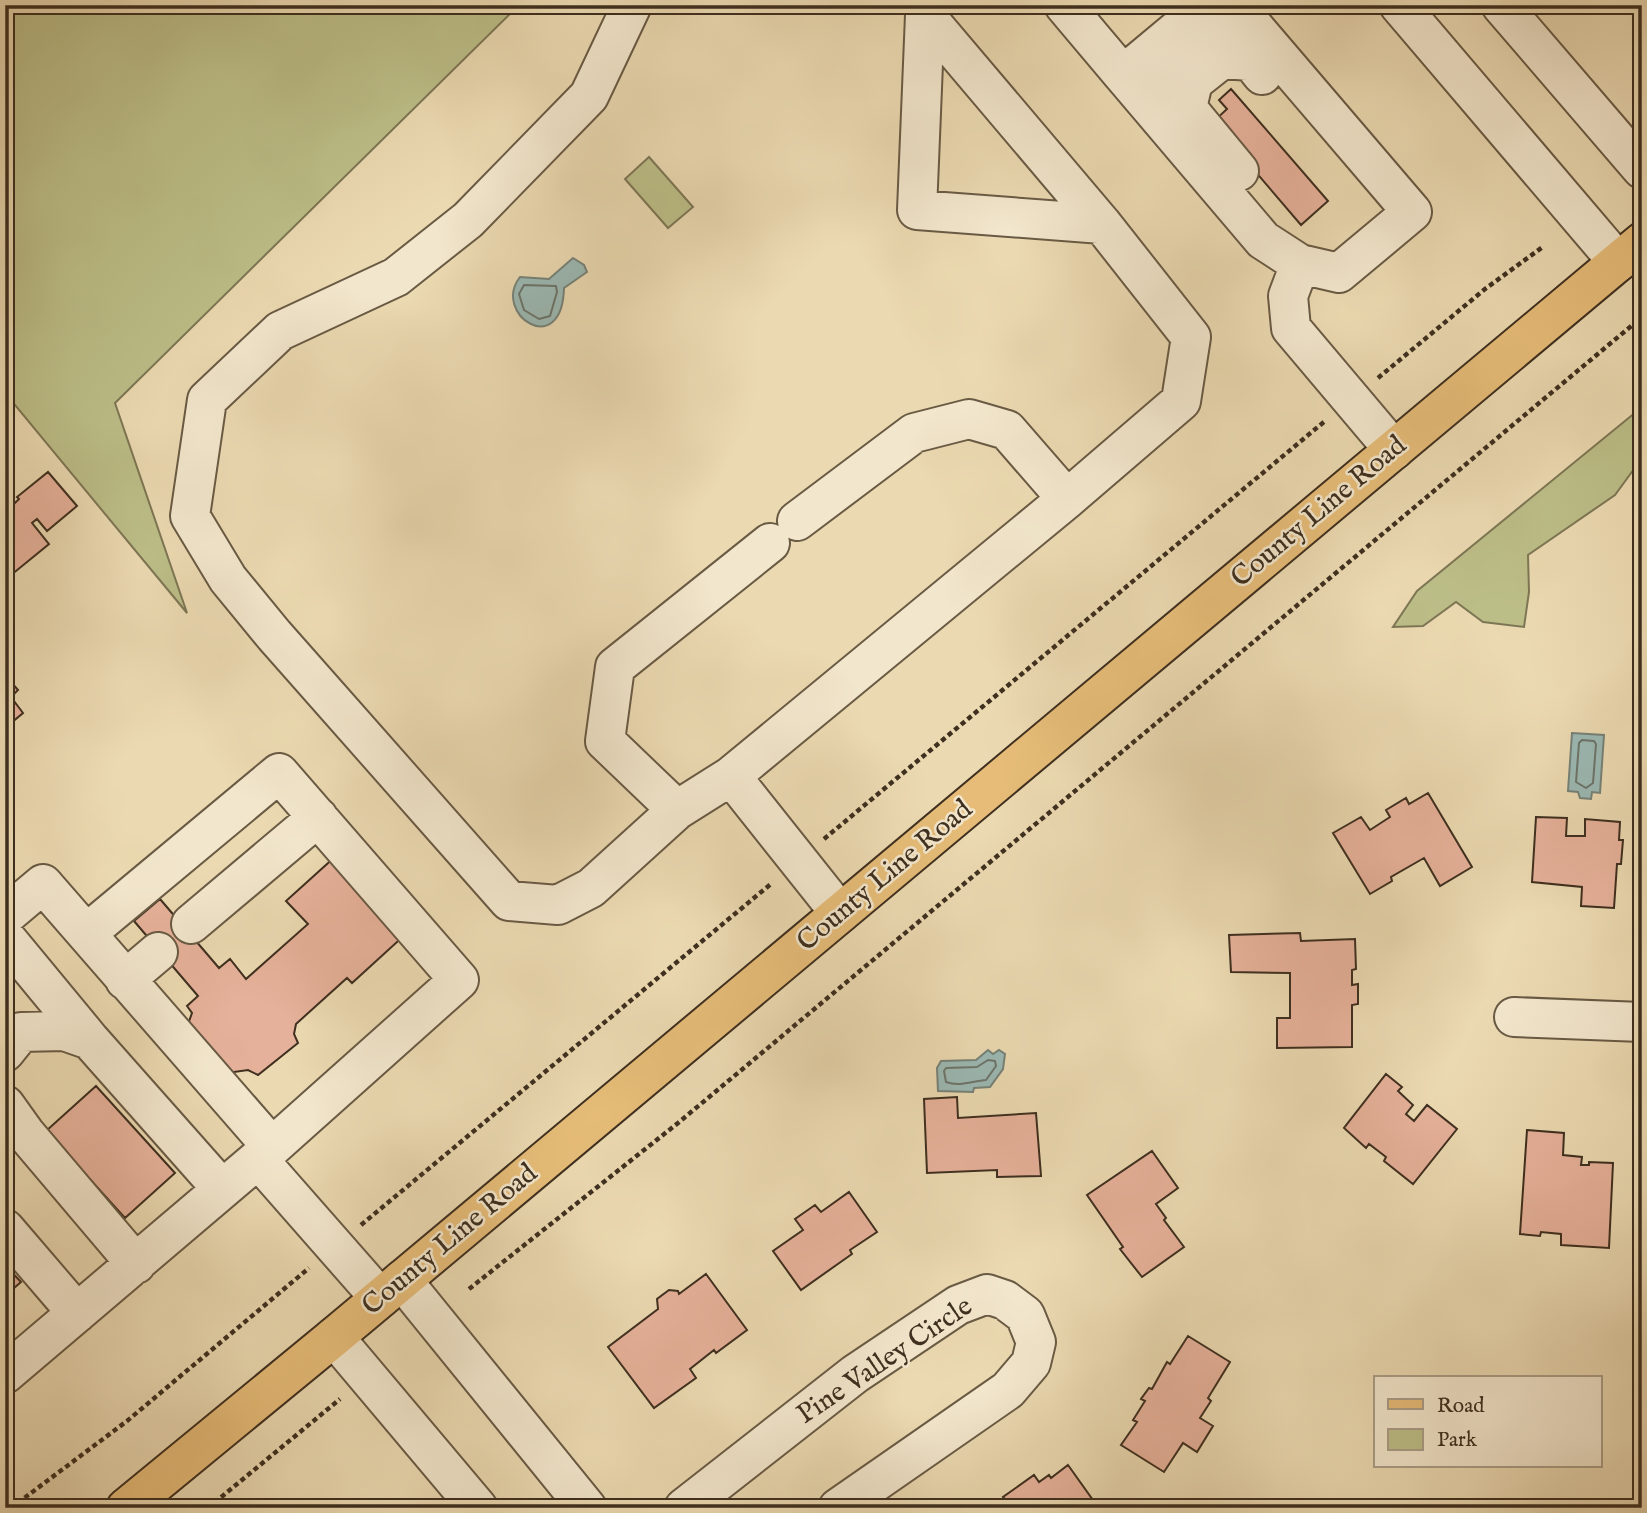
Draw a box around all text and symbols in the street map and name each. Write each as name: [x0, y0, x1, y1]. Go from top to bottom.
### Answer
street label: County Line Road: [1224, 428, 1414, 596]
street label: County Line Road: [790, 792, 980, 960]
street label: County Line Road: [355, 1156, 545, 1324]
street label: Pine Valley Circle: [791, 1289, 980, 1433]
legend: [1374, 1376, 1602, 1468]
text: Road: [1437, 1393, 1485, 1420]
text: Park: [1437, 1427, 1478, 1454]

